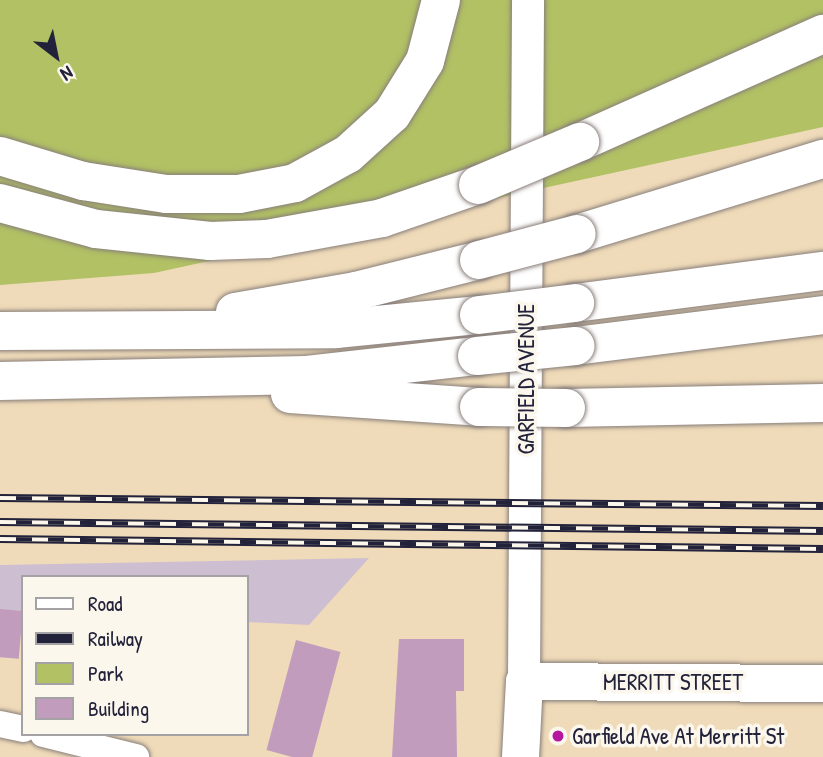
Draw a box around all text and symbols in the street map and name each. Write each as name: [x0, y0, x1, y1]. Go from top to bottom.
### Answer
north arrow: [21, 21, 91, 91]
text: N: [56, 60, 78, 88]
street label: GARFIELD AVENUE: [512, 303, 540, 455]
legend: [21, 575, 248, 736]
text: Road: [88, 589, 122, 618]
text: Railway: [88, 624, 143, 653]
text: Park: [88, 659, 123, 688]
street label: MERRITT STREET: [603, 668, 743, 696]
text: Building: [88, 694, 149, 723]
place label: Garfield Ave At Merritt St: [572, 722, 784, 750]
marker: Garfield Ave At Merritt St: [550, 728, 566, 744]

